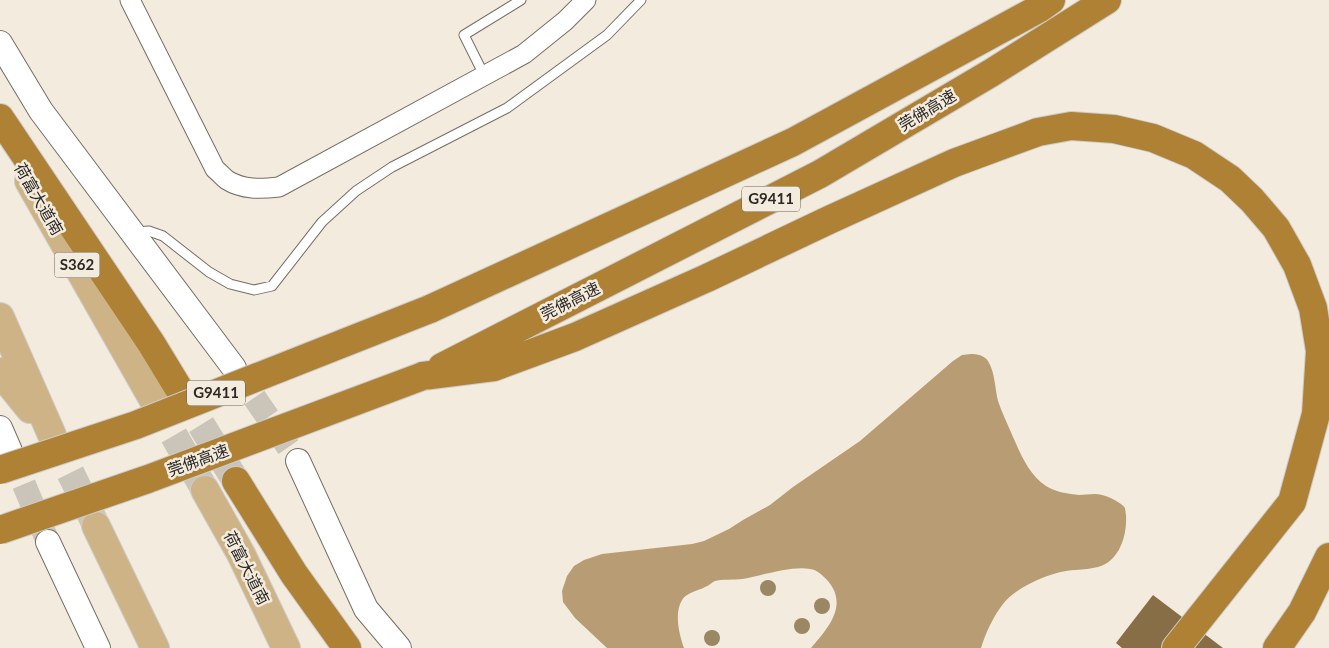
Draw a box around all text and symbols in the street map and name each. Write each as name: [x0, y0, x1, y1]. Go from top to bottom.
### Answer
street label: 莞佛高速: [894, 85, 959, 134]
street label: 荷富大道南: [11, 159, 68, 238]
road number: G9411: [742, 186, 800, 212]
road number: S362: [54, 252, 100, 278]
street label: 莞佛高速: [537, 278, 603, 324]
road number: G9411: [187, 380, 245, 406]
street label: 莞佛高速: [165, 440, 231, 479]
street label: 荷富大道南: [221, 528, 274, 608]

